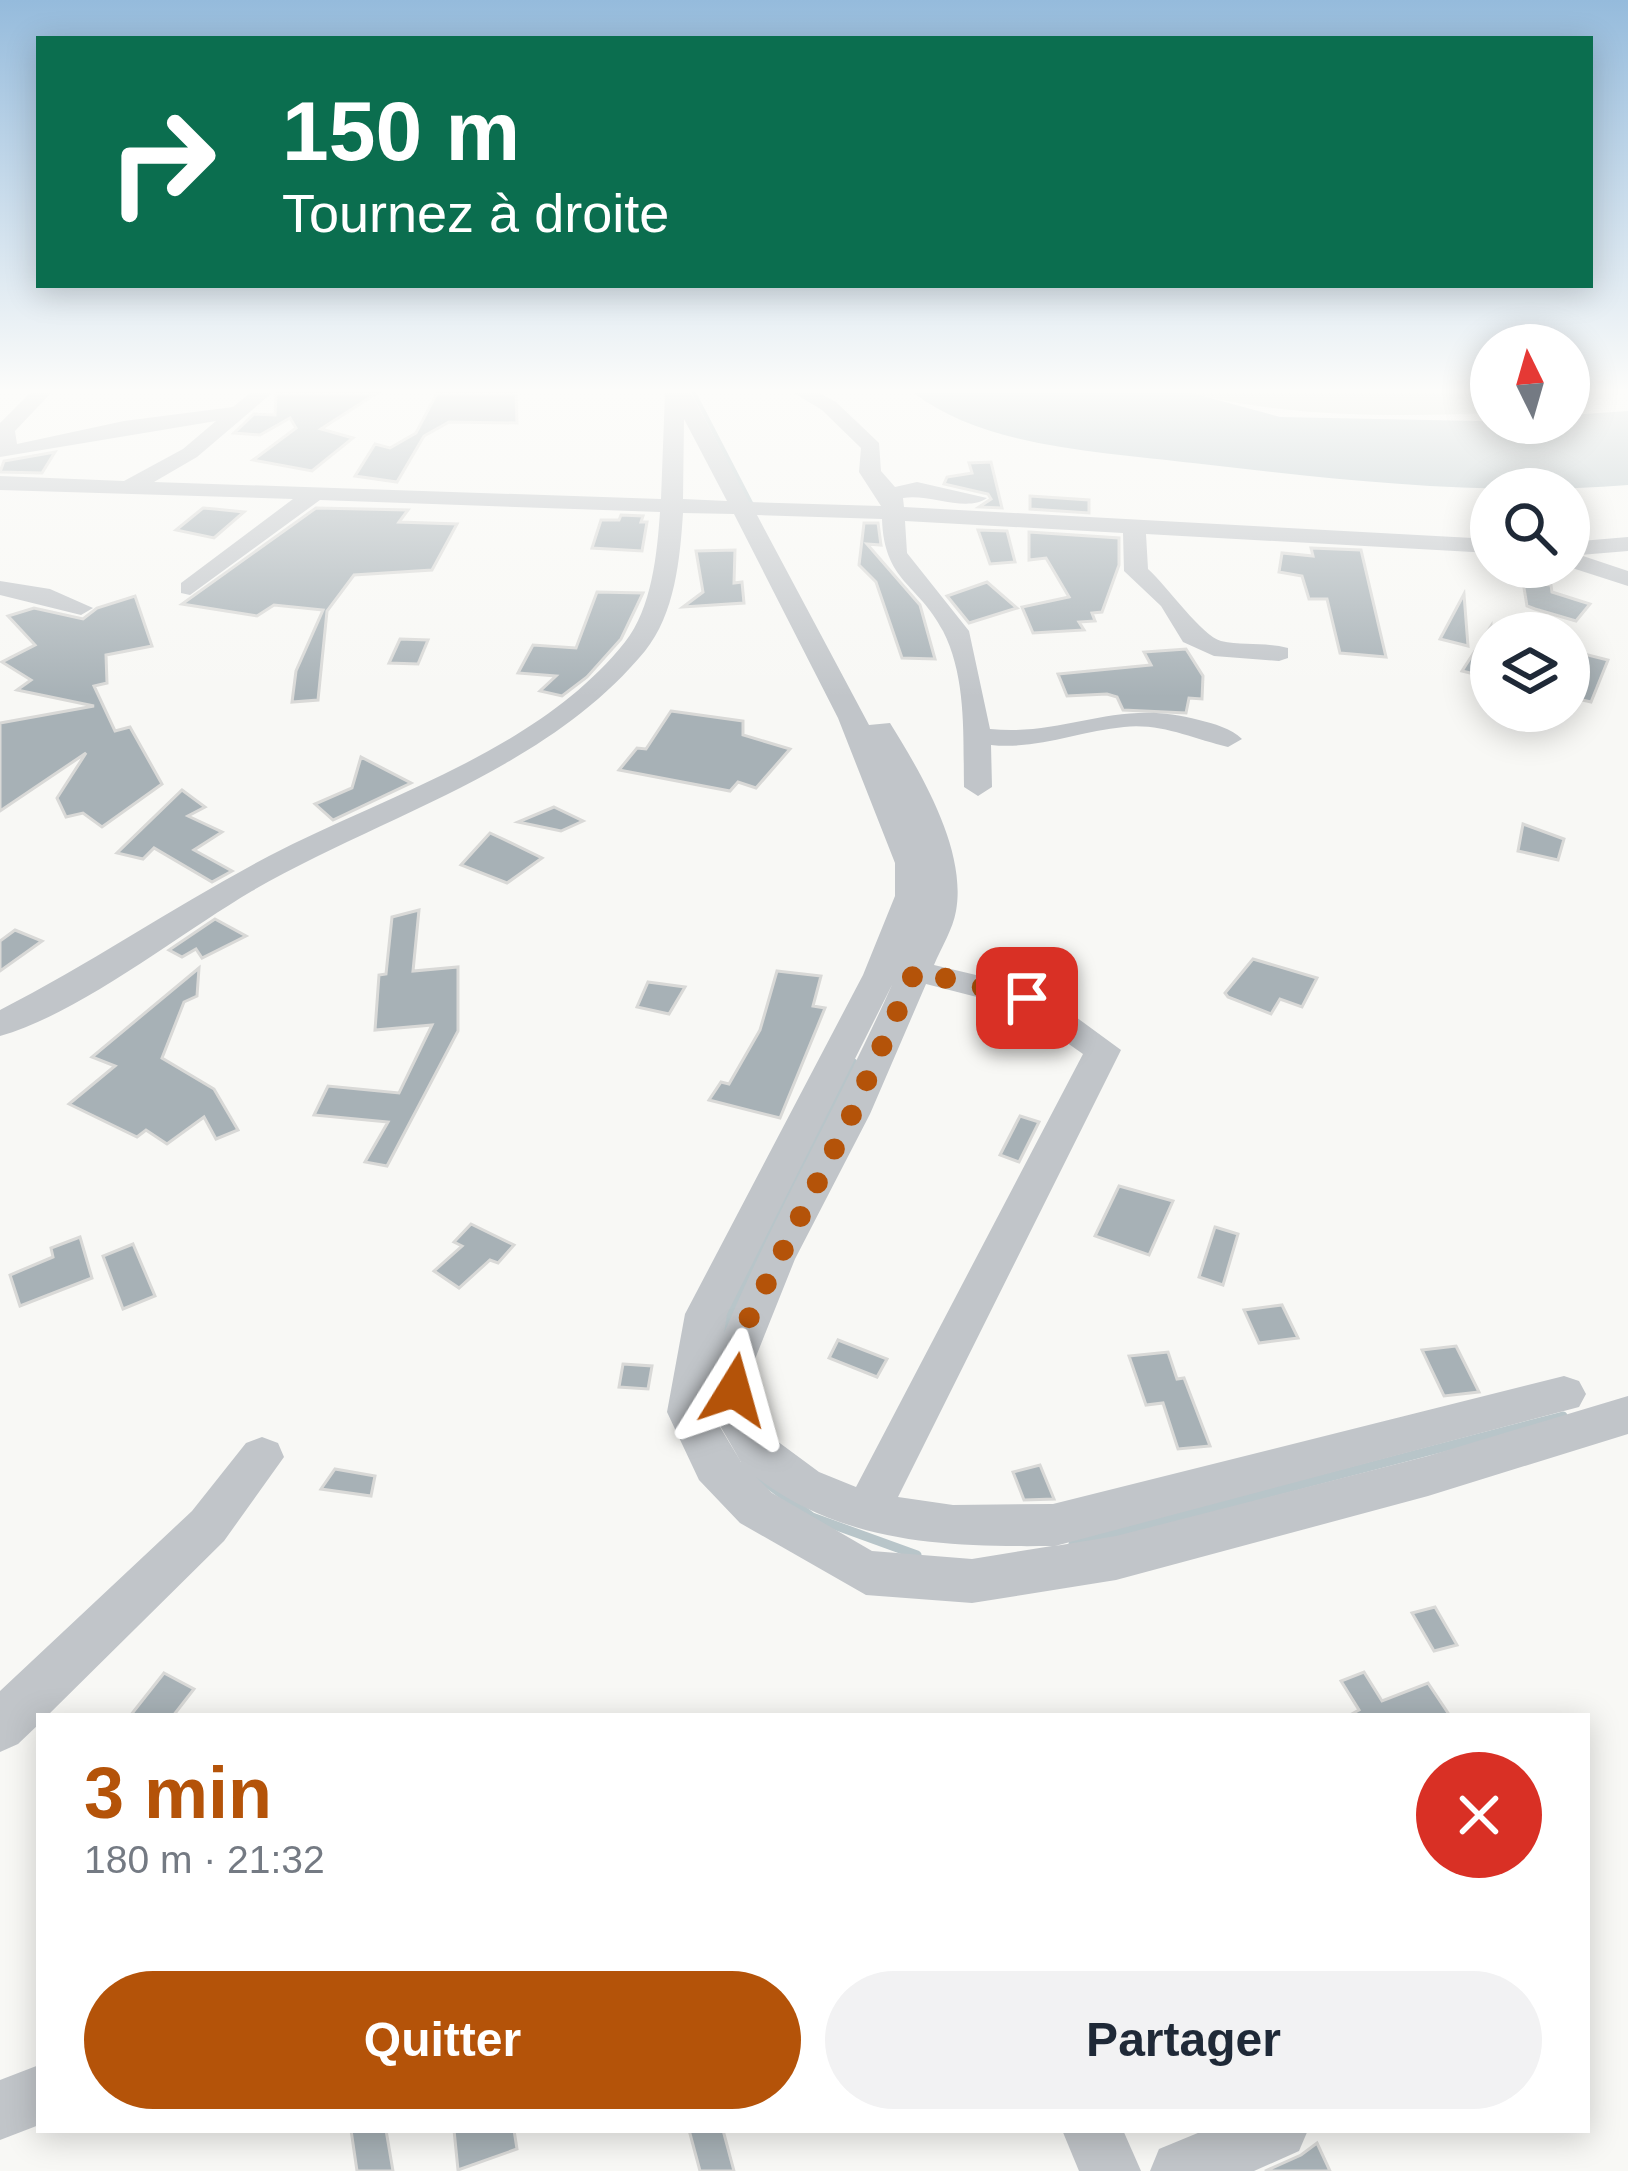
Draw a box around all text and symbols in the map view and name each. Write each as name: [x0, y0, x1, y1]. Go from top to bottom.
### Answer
icon: right: [84, 84, 240, 240]
text: 150 m: [282, 84, 520, 178]
text: Tournez à droite: [282, 183, 669, 243]
north arrow: [1470, 324, 1590, 444]
map controls: [1470, 324, 1590, 732]
button: search: [1470, 468, 1590, 588]
button: layers: [1470, 612, 1590, 732]
pin: [976, 947, 1078, 1049]
icon: arrive: [994, 965, 1060, 1031]
position arrow: [671, 1327, 797, 1453]
button: close: [1416, 1752, 1542, 1878]
text: 3 min: [84, 1753, 272, 1833]
text: 180 m · 21:32: [84, 1838, 325, 1881]
button: Quitter: [84, 1971, 801, 2109]
button: Partager: [825, 1971, 1542, 2109]

